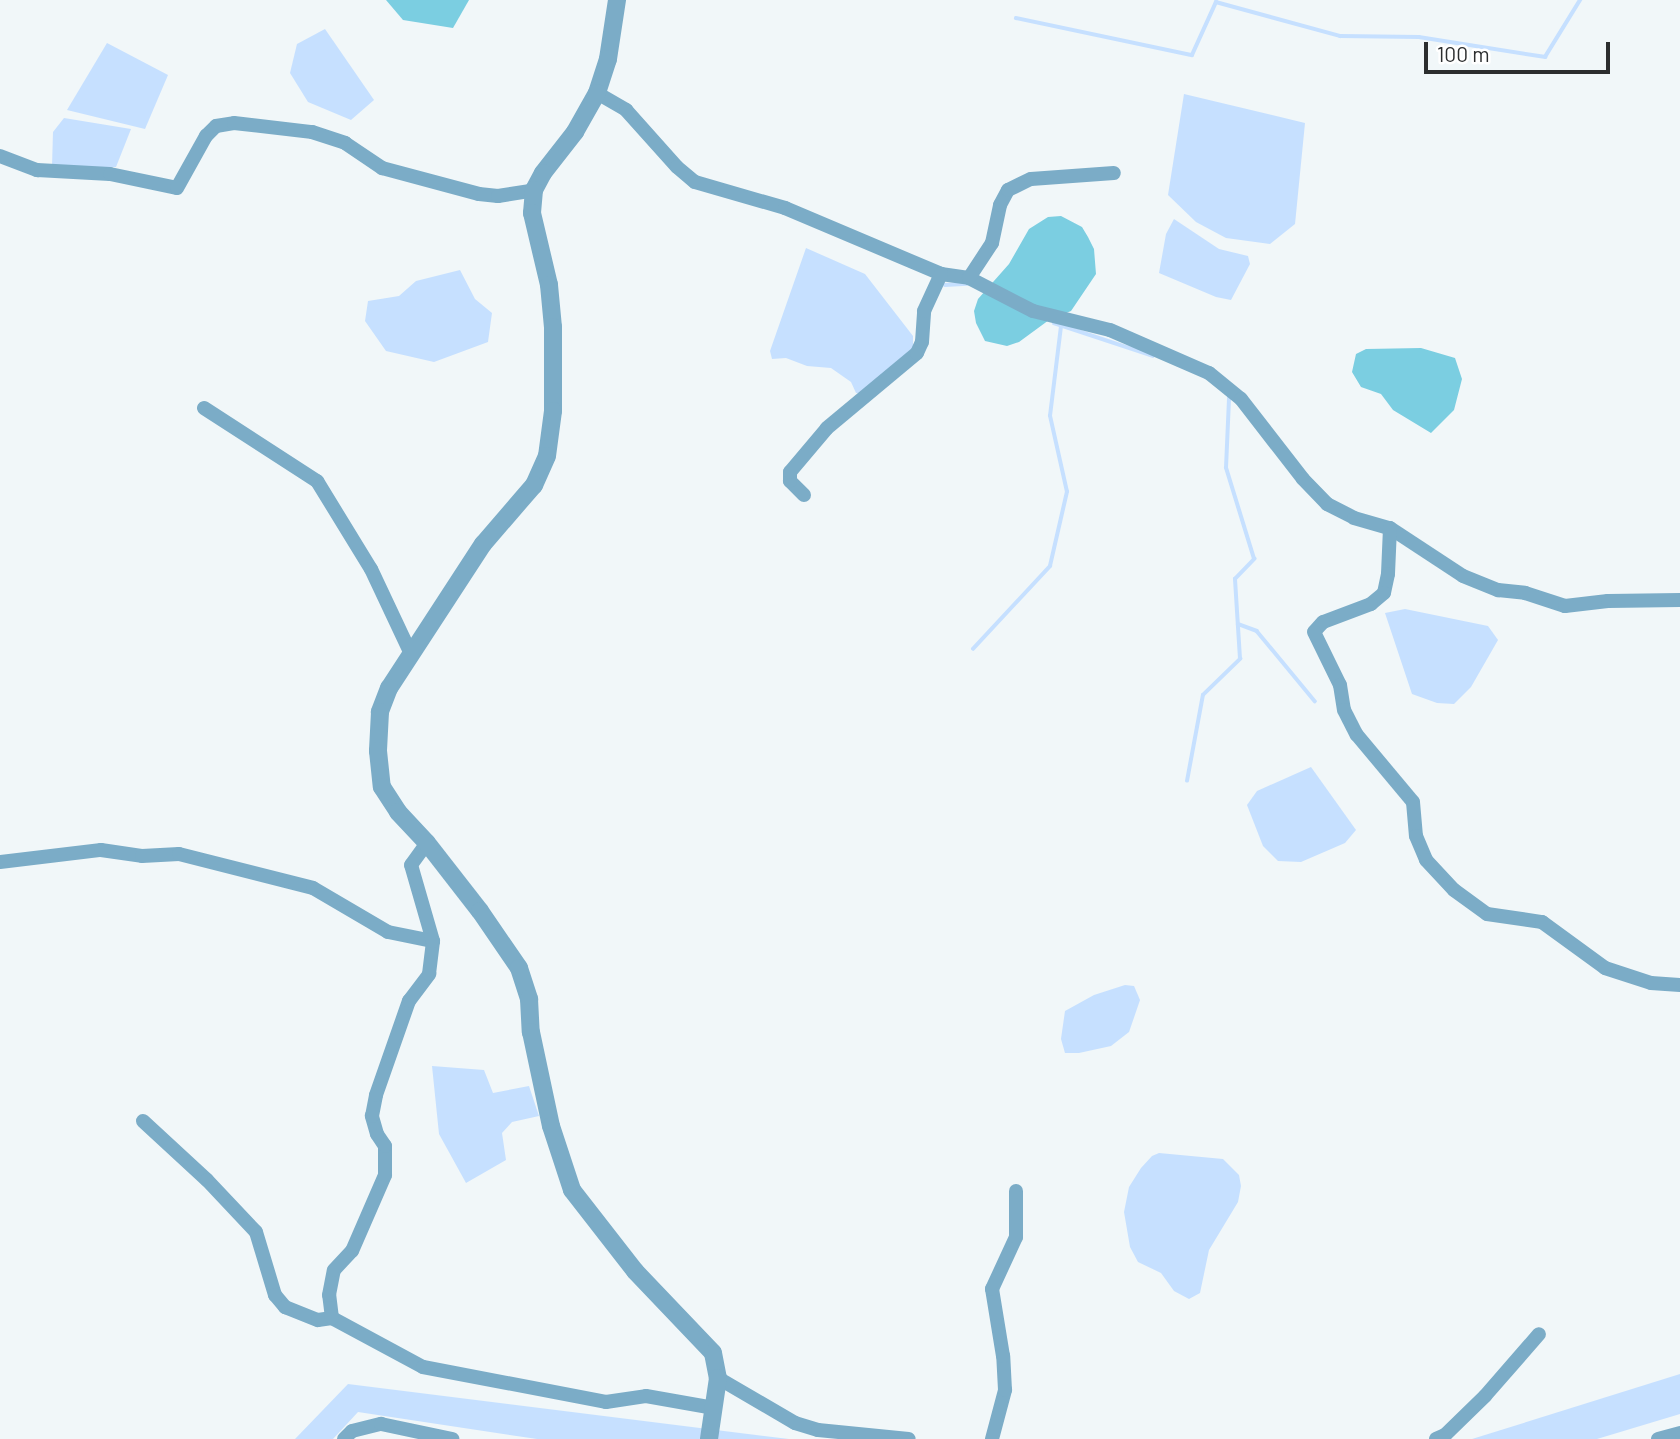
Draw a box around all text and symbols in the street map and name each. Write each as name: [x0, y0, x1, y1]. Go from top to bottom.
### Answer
scale bar: [1428, 28, 1614, 72]
text: 100 m: [1437, 41, 1490, 66]

